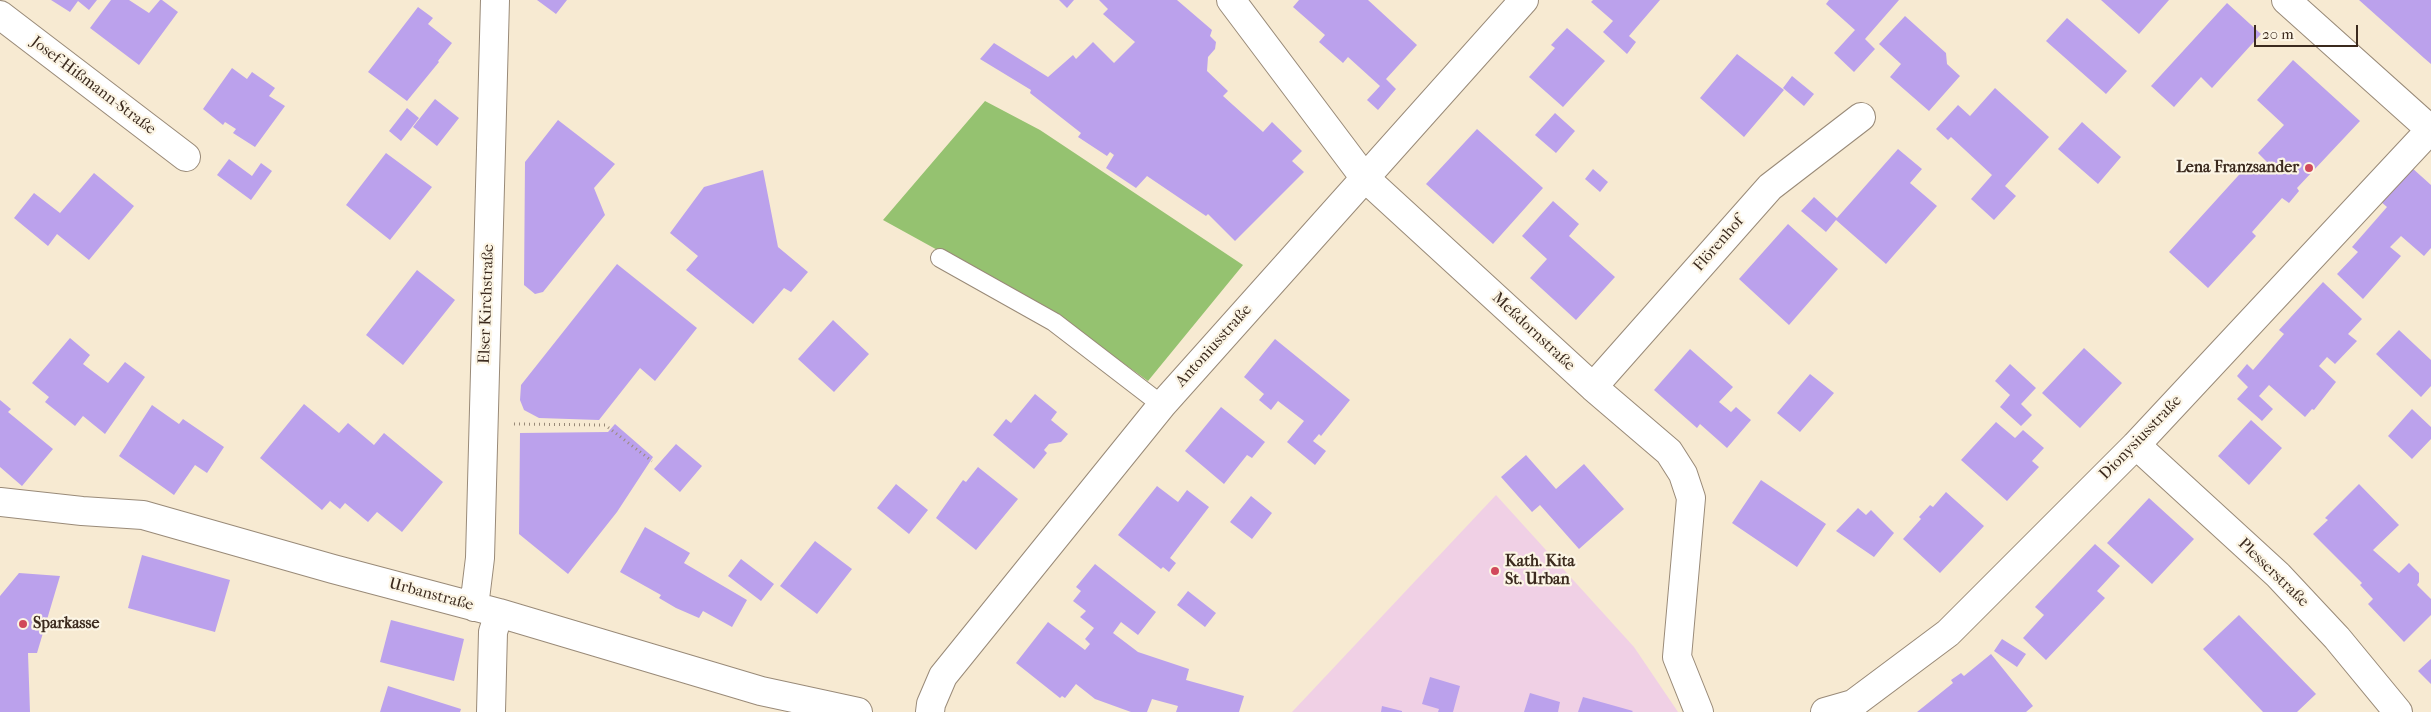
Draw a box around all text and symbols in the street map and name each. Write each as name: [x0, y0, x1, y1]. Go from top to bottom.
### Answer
scale bar: [2256, 15, 2360, 47]
text: 20 m: [2262, 25, 2294, 43]
street label: Josef-Hißmann-Straße: [27, 33, 159, 139]
place label: Lena Franzsander: [2176, 158, 2299, 178]
marker: Lena Franzsander: [2303, 162, 2315, 174]
street label: Flörenhof: [1690, 212, 1748, 276]
street label: Elser Kirchstraße: [475, 244, 499, 364]
street label: Meßdornstraße: [1488, 289, 1578, 375]
street label: Antoniusstraße: [1172, 301, 1256, 391]
street label: Dionysiusstraße: [2096, 392, 2186, 484]
street label: Plesserstraße: [2234, 535, 2312, 611]
place label: Kath. Kita St. Urban: [1505, 552, 1575, 590]
marker: Kath. Kita St. Urban: [1489, 565, 1501, 577]
street label: Urbanstraße: [387, 574, 475, 616]
place label: Sparkasse: [33, 614, 99, 634]
marker: Sparkasse: [17, 618, 29, 630]

